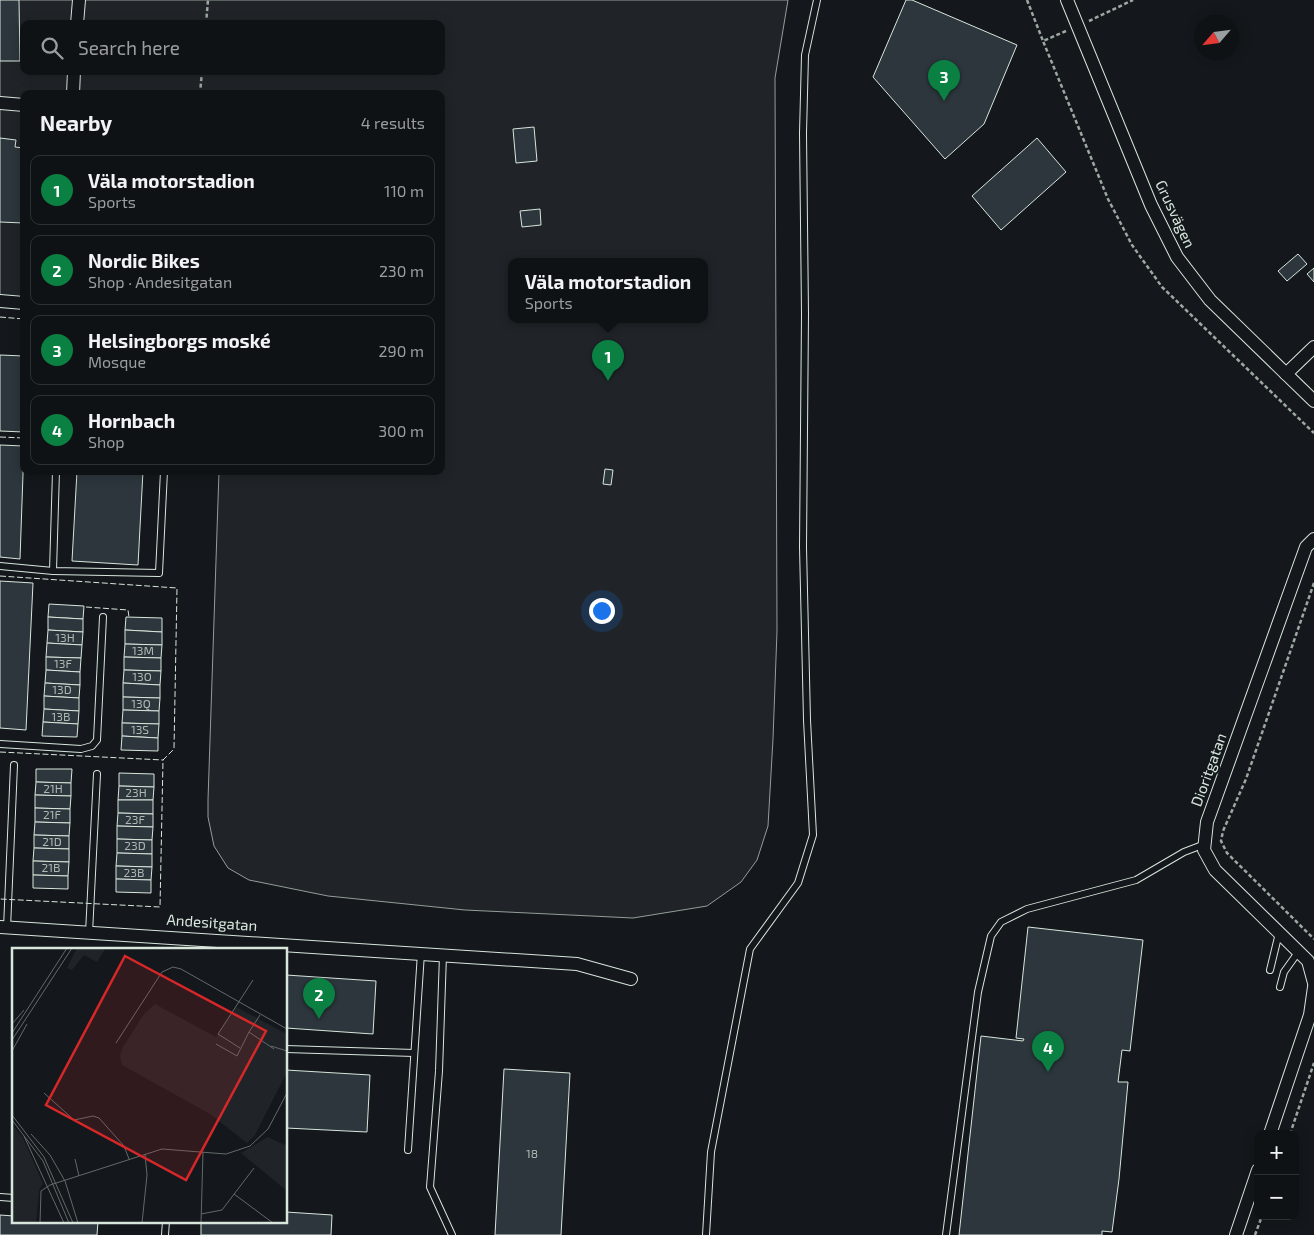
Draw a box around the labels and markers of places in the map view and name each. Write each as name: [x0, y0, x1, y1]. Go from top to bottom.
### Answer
pin: 3: [928, 60, 960, 101]
pin: 1: [592, 340, 624, 381]
pin: 2: [303, 978, 335, 1019]
pin: 4: [1032, 1031, 1064, 1072]

